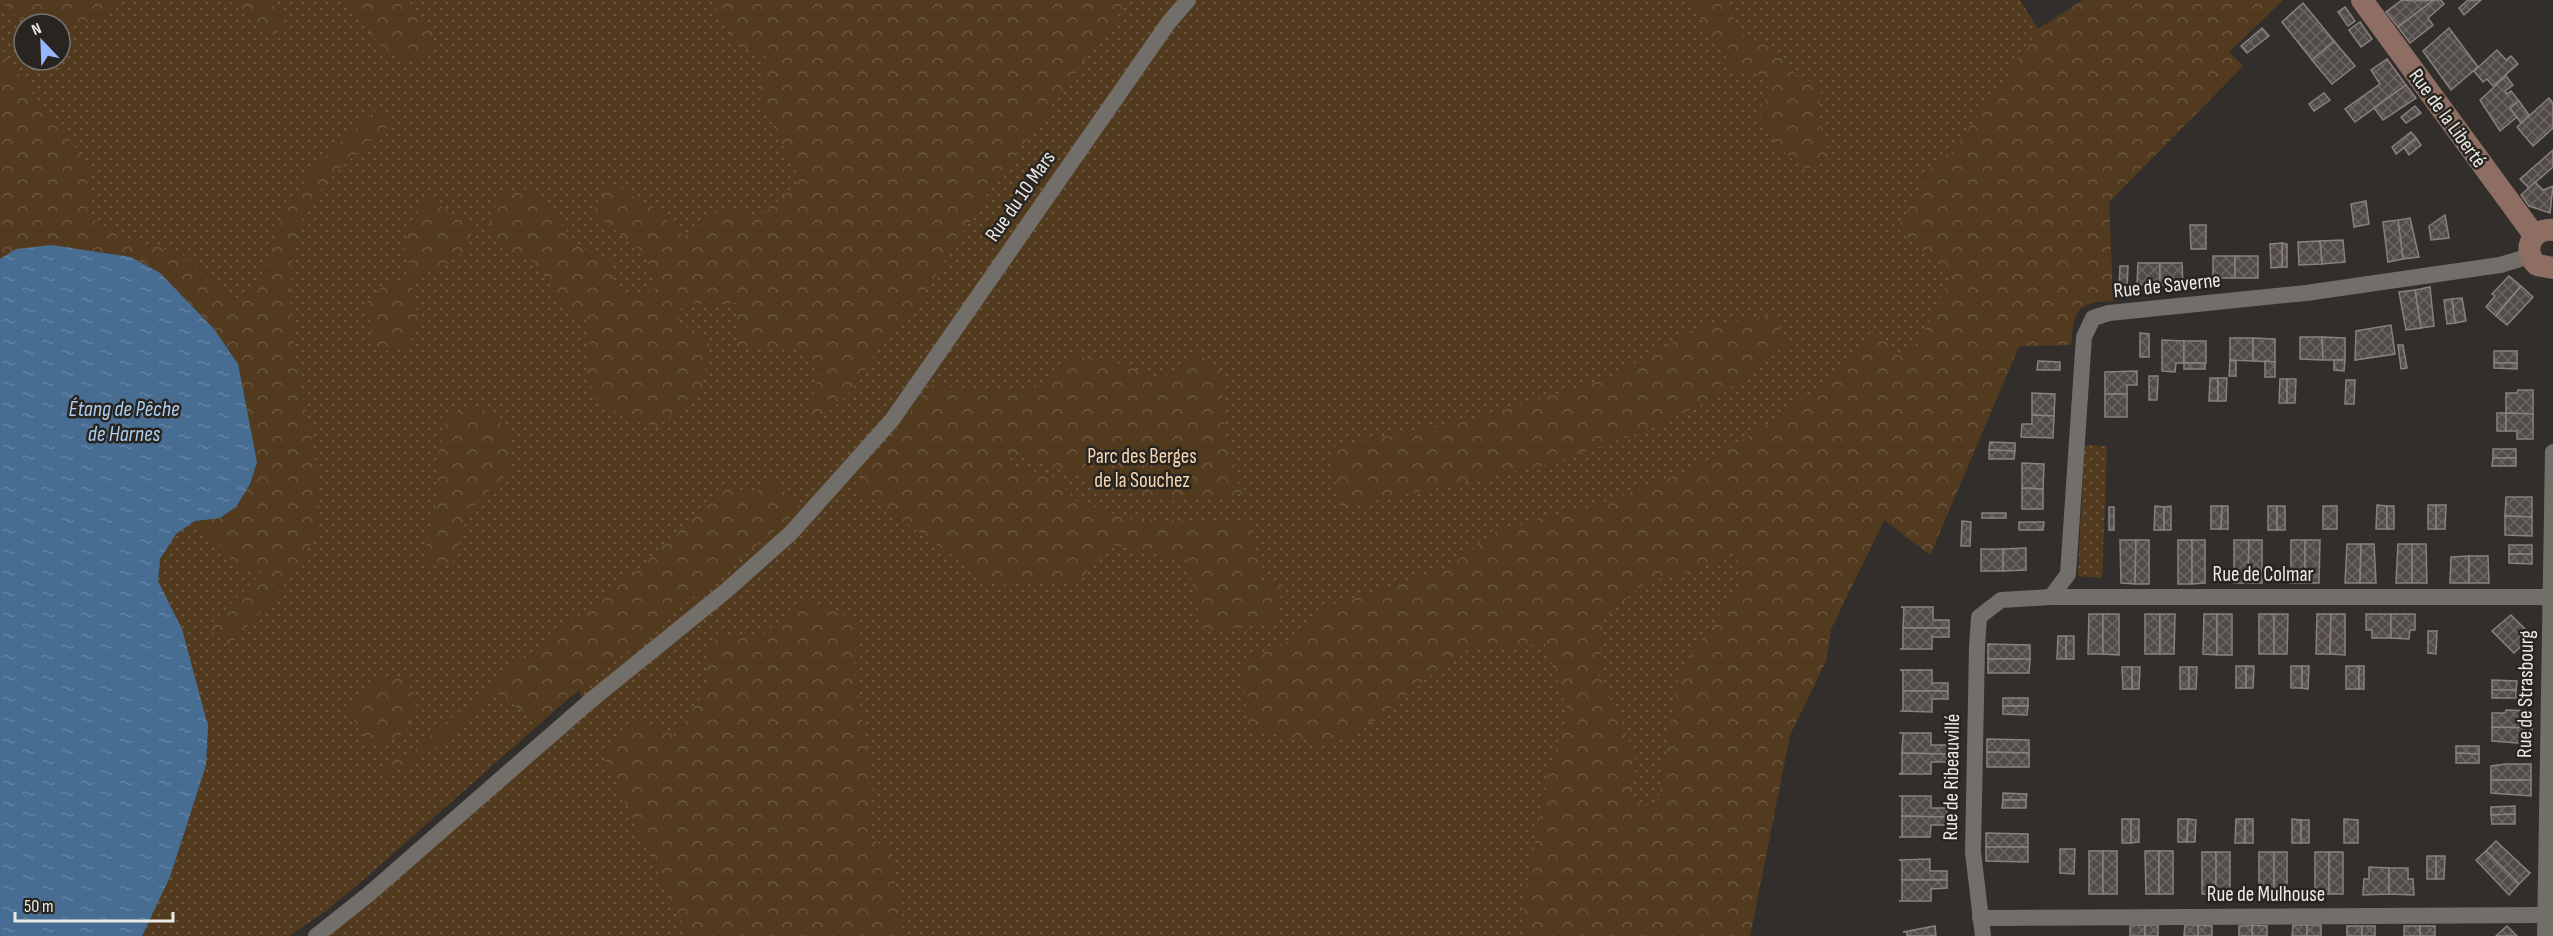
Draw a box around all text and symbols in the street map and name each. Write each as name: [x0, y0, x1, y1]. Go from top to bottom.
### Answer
north arrow: [12, 12, 72, 72]
text: N: [29, 19, 44, 40]
street label: Rue de la Liberté: [2403, 64, 2492, 173]
street label: Rue du 10 Mars: [980, 146, 1061, 246]
street label: Rue de Saverne: [2112, 267, 2222, 304]
water label: Étang de Pêche de Harnes: [68, 396, 180, 448]
park label: Parc des Berges de la Souchez: [1087, 444, 1197, 493]
street label: Rue de Colmar: [2212, 562, 2314, 587]
street label: Rue de Strasbourg: [2512, 630, 2539, 758]
street label: Rue de Ribeauvillé: [1938, 713, 1965, 841]
street label: Rue de Mulhouse: [2207, 882, 2325, 907]
scale bar: [15, 885, 172, 923]
text: 50 m: [24, 896, 54, 917]

